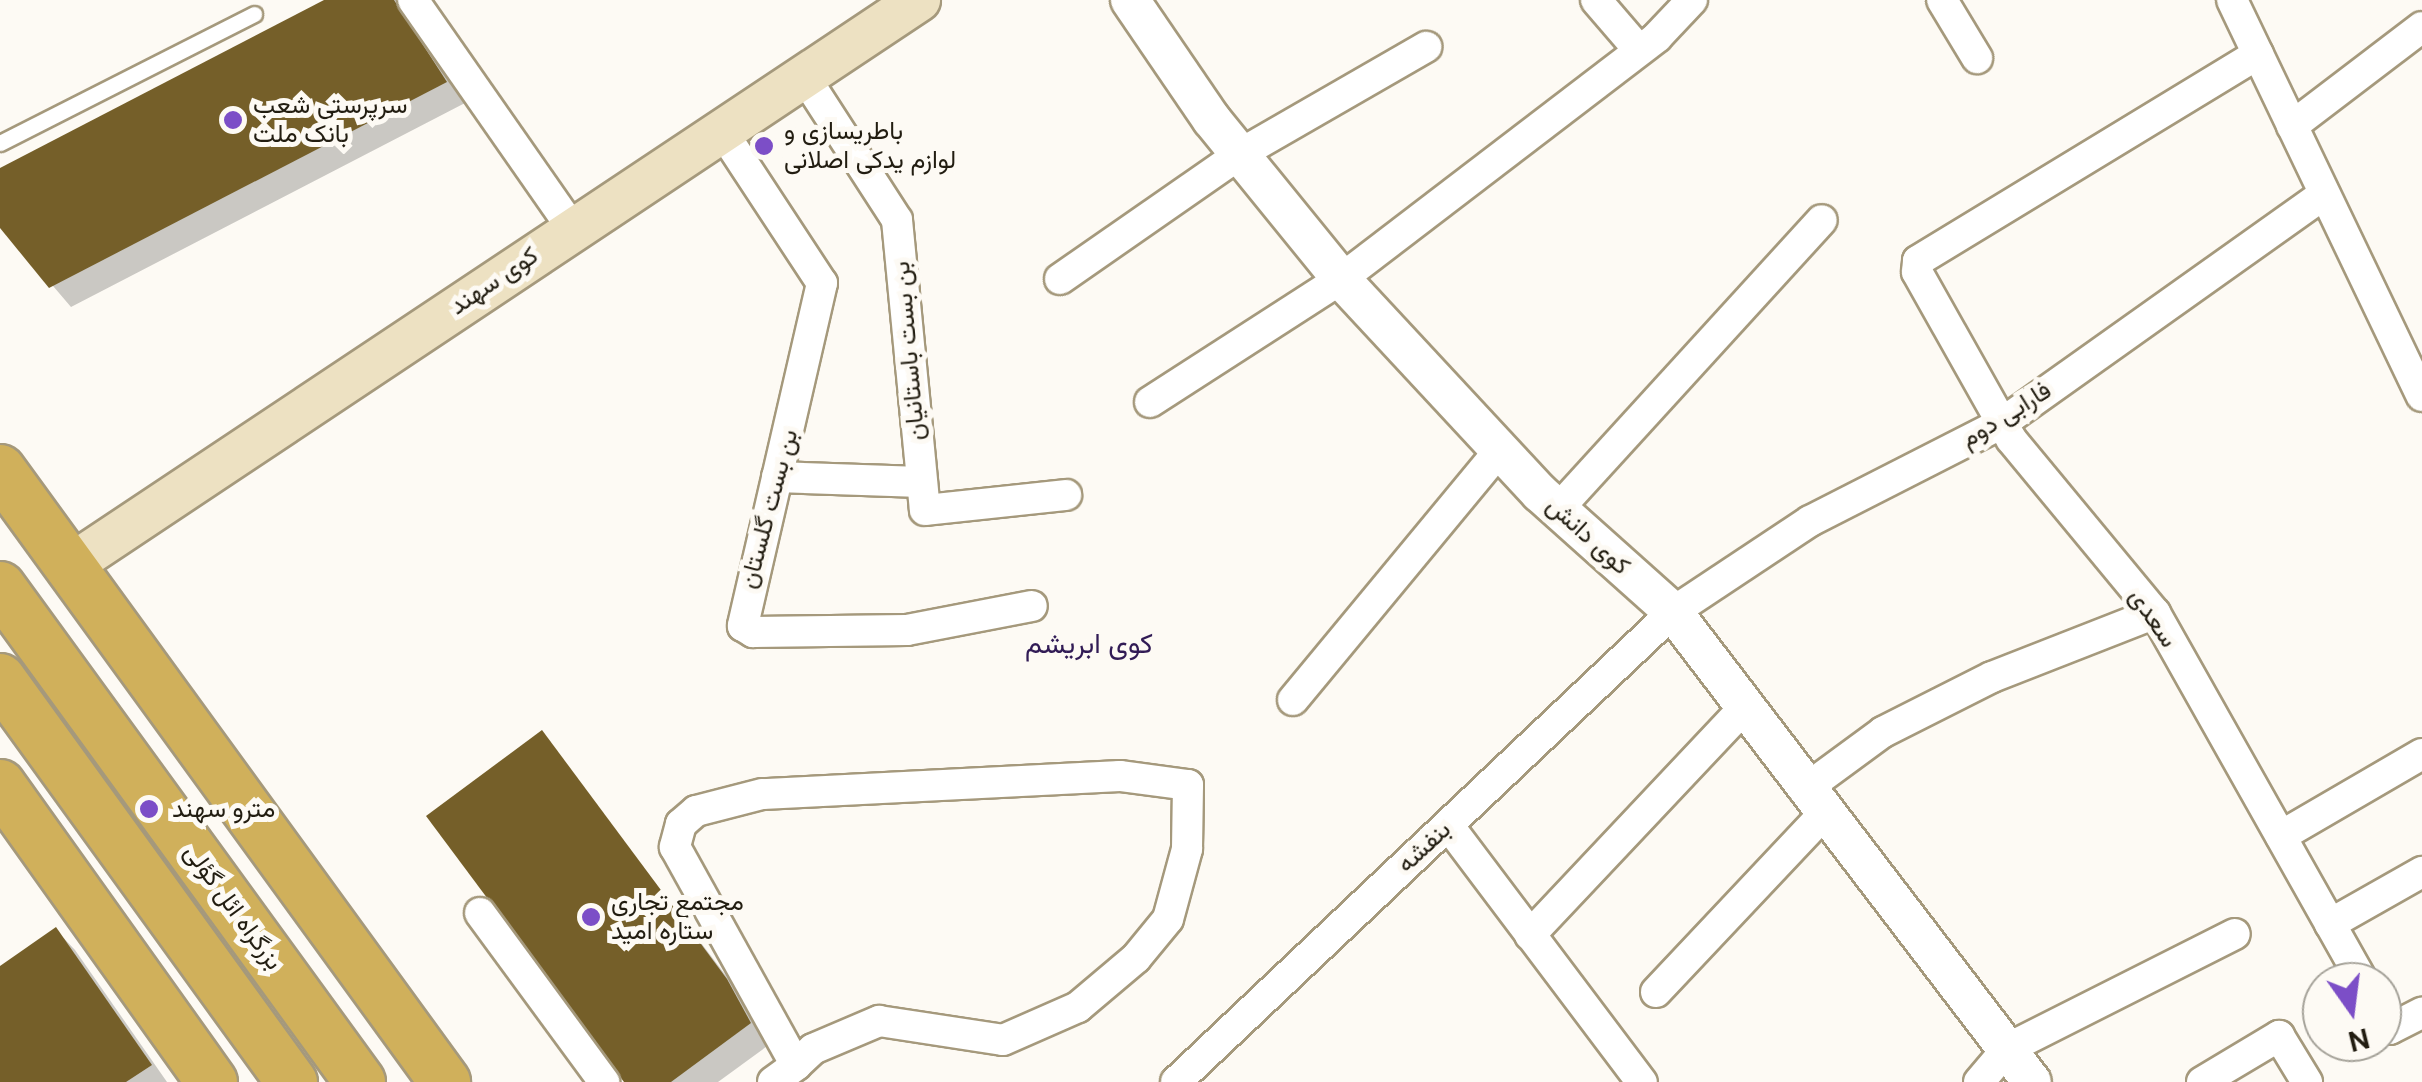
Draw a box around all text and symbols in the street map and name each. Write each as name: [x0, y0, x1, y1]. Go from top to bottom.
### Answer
place label: سرپرستی شعب بانک ملت: [253, 91, 408, 150]
marker: سرپرستی شعب بانک ملت: [222, 109, 244, 131]
place label: باطریسازی و لوازم یدکی اصلانی: [784, 117, 956, 176]
marker: باطریسازی و لوازم یدکی اصلانی: [753, 135, 775, 157]
street label: کوی سهند: [444, 240, 544, 322]
street label: بن بست باستانیان: [886, 260, 932, 442]
street label: فارابی دوم: [1955, 375, 2057, 455]
street label: بن بست گلستان: [733, 426, 805, 592]
street label: کوی دانش: [1540, 491, 1636, 581]
street label: سعدی: [2122, 583, 2184, 653]
district label: کوی ابریشم: [1025, 627, 1153, 661]
place label: مترو سهند: [172, 794, 275, 824]
marker: مترو سهند: [136, 796, 162, 822]
street label: بنفشه: [1391, 815, 1457, 879]
street label: بزرگراه ائل گؤلی: [177, 838, 289, 976]
place label: مجتمع تجاری ستاره امید: [611, 888, 744, 947]
marker: مجتمع تجاری ستاره امید: [580, 906, 602, 928]
north arrow: [2302, 962, 2402, 1062]
text: N: [2345, 1019, 2373, 1060]

